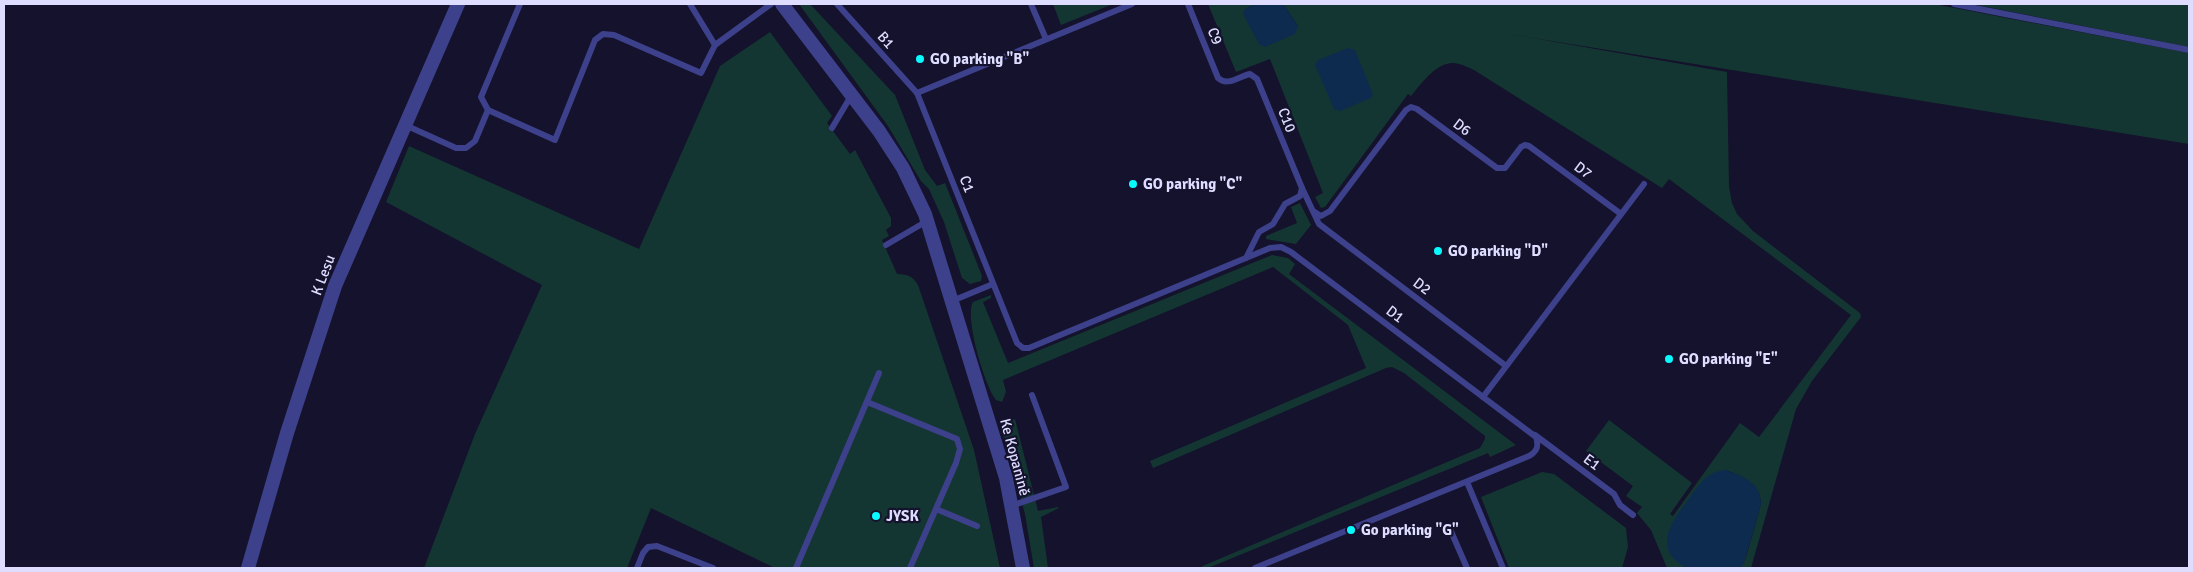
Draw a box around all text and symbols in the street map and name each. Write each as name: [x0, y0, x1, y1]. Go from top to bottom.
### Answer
street label: C9: [1203, 25, 1227, 47]
street label: B1: [874, 28, 898, 52]
place label: GO parking "B": [930, 50, 1030, 68]
marker: GO parking "B": [914, 53, 926, 65]
street label: C10: [1274, 105, 1300, 135]
street label: D6: [1449, 114, 1475, 140]
street label: D7: [1570, 157, 1596, 183]
street label: C1: [955, 173, 979, 195]
place label: GO parking "C": [1143, 175, 1242, 193]
marker: GO parking "C": [1127, 178, 1139, 190]
place label: GO parking "D": [1448, 242, 1548, 260]
marker: GO parking "D": [1432, 245, 1444, 257]
street label: K Lesu: [307, 252, 339, 298]
street label: D2: [1409, 273, 1435, 299]
street label: D1: [1382, 301, 1408, 327]
place label: GO parking "E": [1679, 350, 1778, 368]
marker: GO parking "E": [1663, 353, 1675, 365]
street label: Ke Kopanině: [996, 416, 1034, 498]
street label: E1: [1580, 450, 1604, 474]
place label: JYSK: [886, 507, 919, 525]
marker: JYSK: [870, 510, 882, 522]
place label: Go parking "G": [1361, 521, 1459, 539]
marker: Go parking "G": [1345, 524, 1357, 536]

